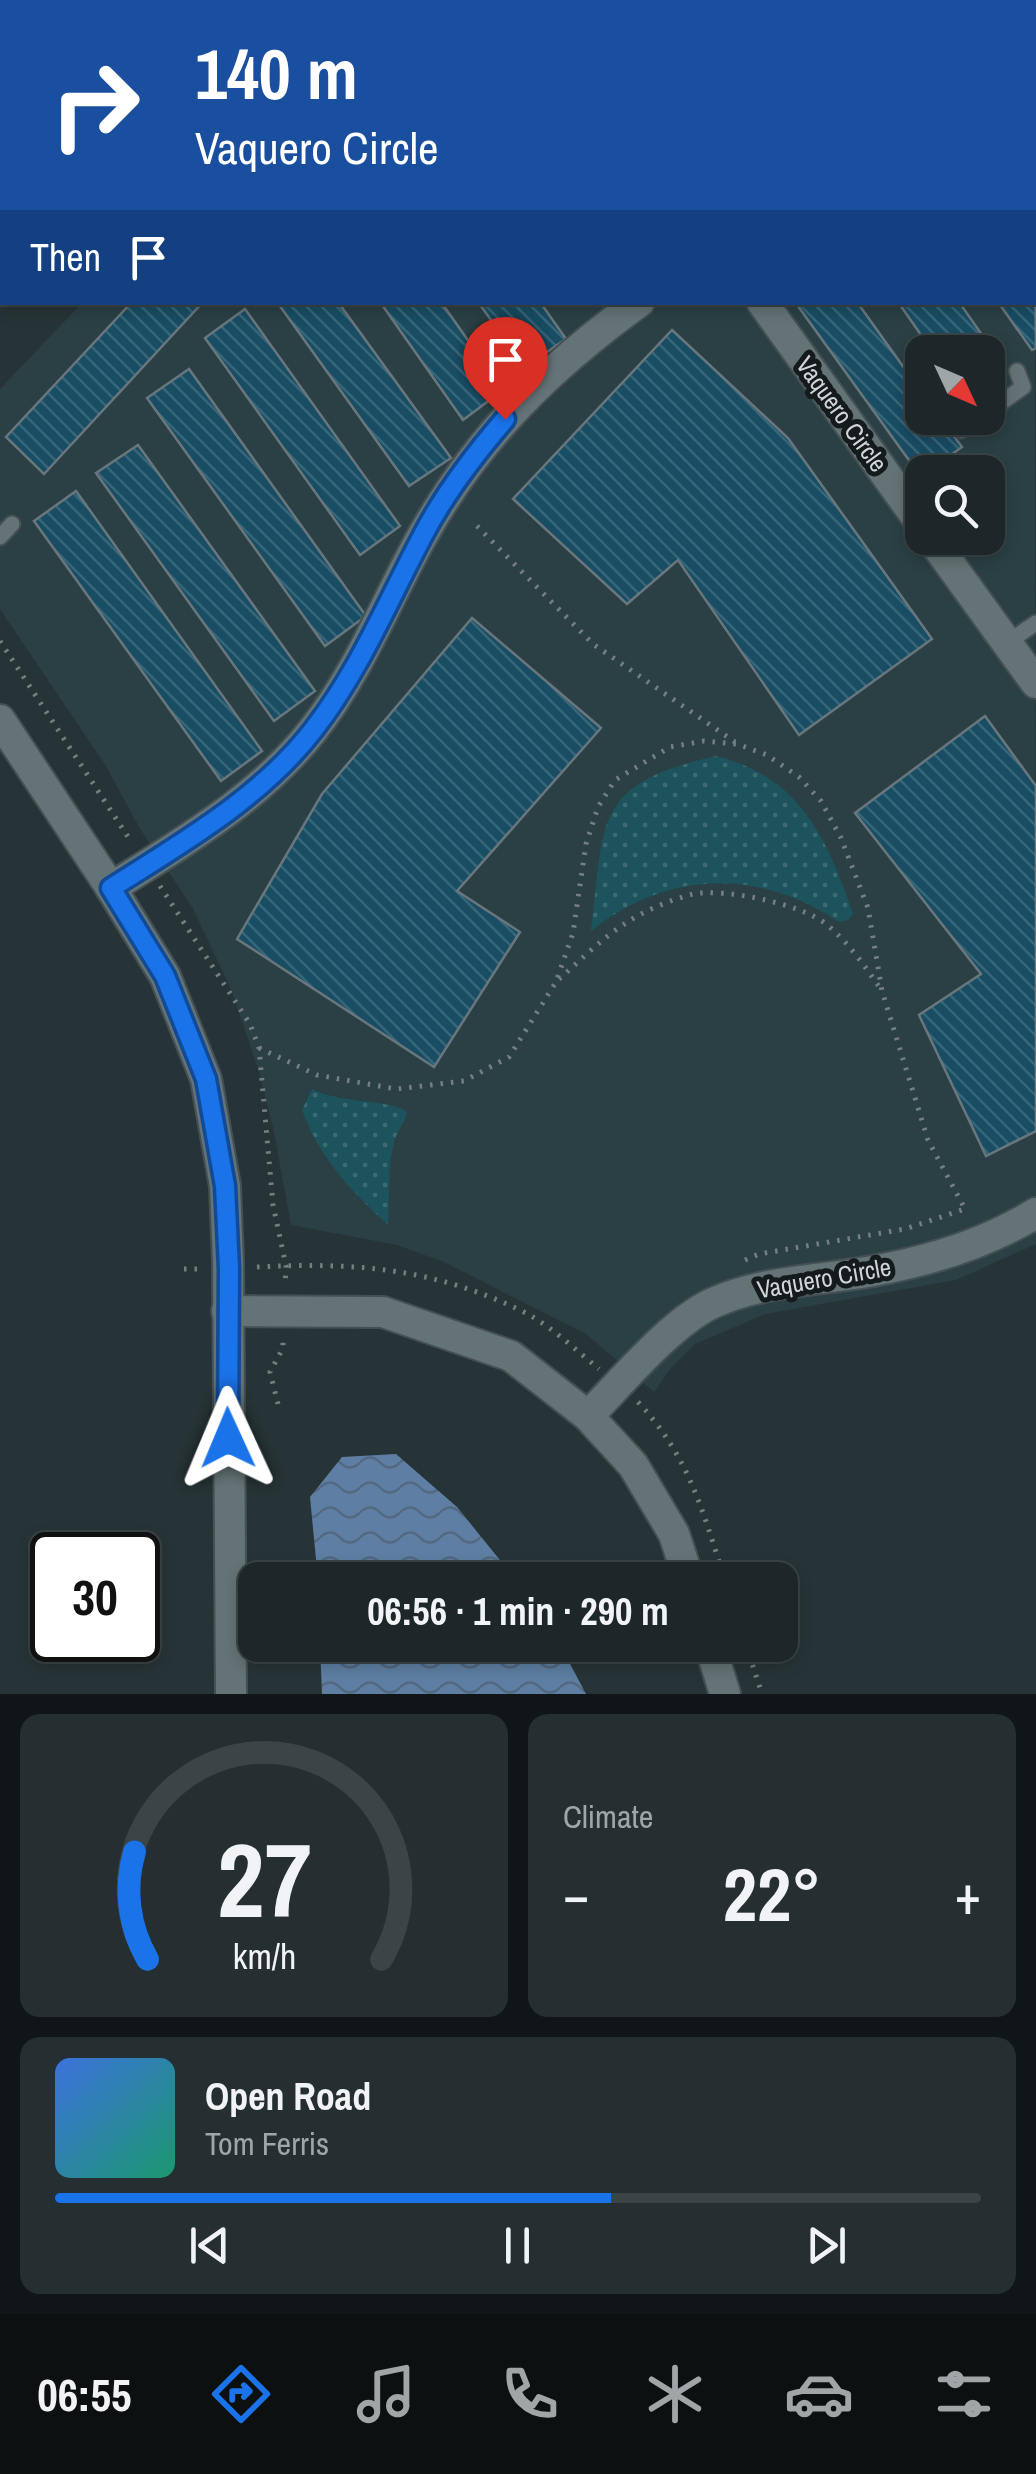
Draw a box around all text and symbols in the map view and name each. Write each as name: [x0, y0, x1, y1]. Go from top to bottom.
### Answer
text: 140 m: [195, 27, 358, 121]
icon: right: [30, 40, 160, 170]
text: Vaquero Circle: [195, 117, 438, 178]
icon: arrive: [121, 230, 176, 285]
text: Then: [30, 232, 101, 283]
pin: [463, 317, 548, 420]
icon: arrive: [478, 332, 533, 387]
north arrow: [905, 335, 1005, 435]
map controls: [905, 335, 1005, 555]
street label: Vaquero Circle: [789, 349, 895, 479]
button: search: [905, 455, 1005, 555]
street label: Vaquero Circle: [754, 1250, 894, 1306]
position arrow: [176, 1386, 280, 1490]
speed limit sign: 30: [30, 1532, 160, 1662]
text: 06:56 · 1 min · 290 m: [367, 1586, 669, 1637]
text: Climate: [563, 1795, 653, 1838]
text: 27: [217, 1809, 311, 1949]
text: 22°: [723, 1843, 821, 1944]
text: −: [563, 1857, 589, 1931]
text: +: [955, 1857, 981, 1931]
text: km/h: [232, 1932, 296, 1980]
text: Open Road: [205, 2071, 371, 2122]
text: Tom Ferris: [205, 2122, 329, 2165]
icon: previous: [182, 2218, 237, 2273]
icon: pause: [490, 2218, 545, 2273]
icon: next: [799, 2218, 854, 2273]
icon: directions: [206, 2359, 276, 2429]
icon: music: [351, 2359, 421, 2429]
icon: phone: [495, 2359, 565, 2429]
icon: climate: [640, 2359, 710, 2429]
icon: car: [784, 2359, 854, 2429]
icon: filters: [929, 2359, 999, 2429]
text: 06:55: [37, 2364, 132, 2425]

